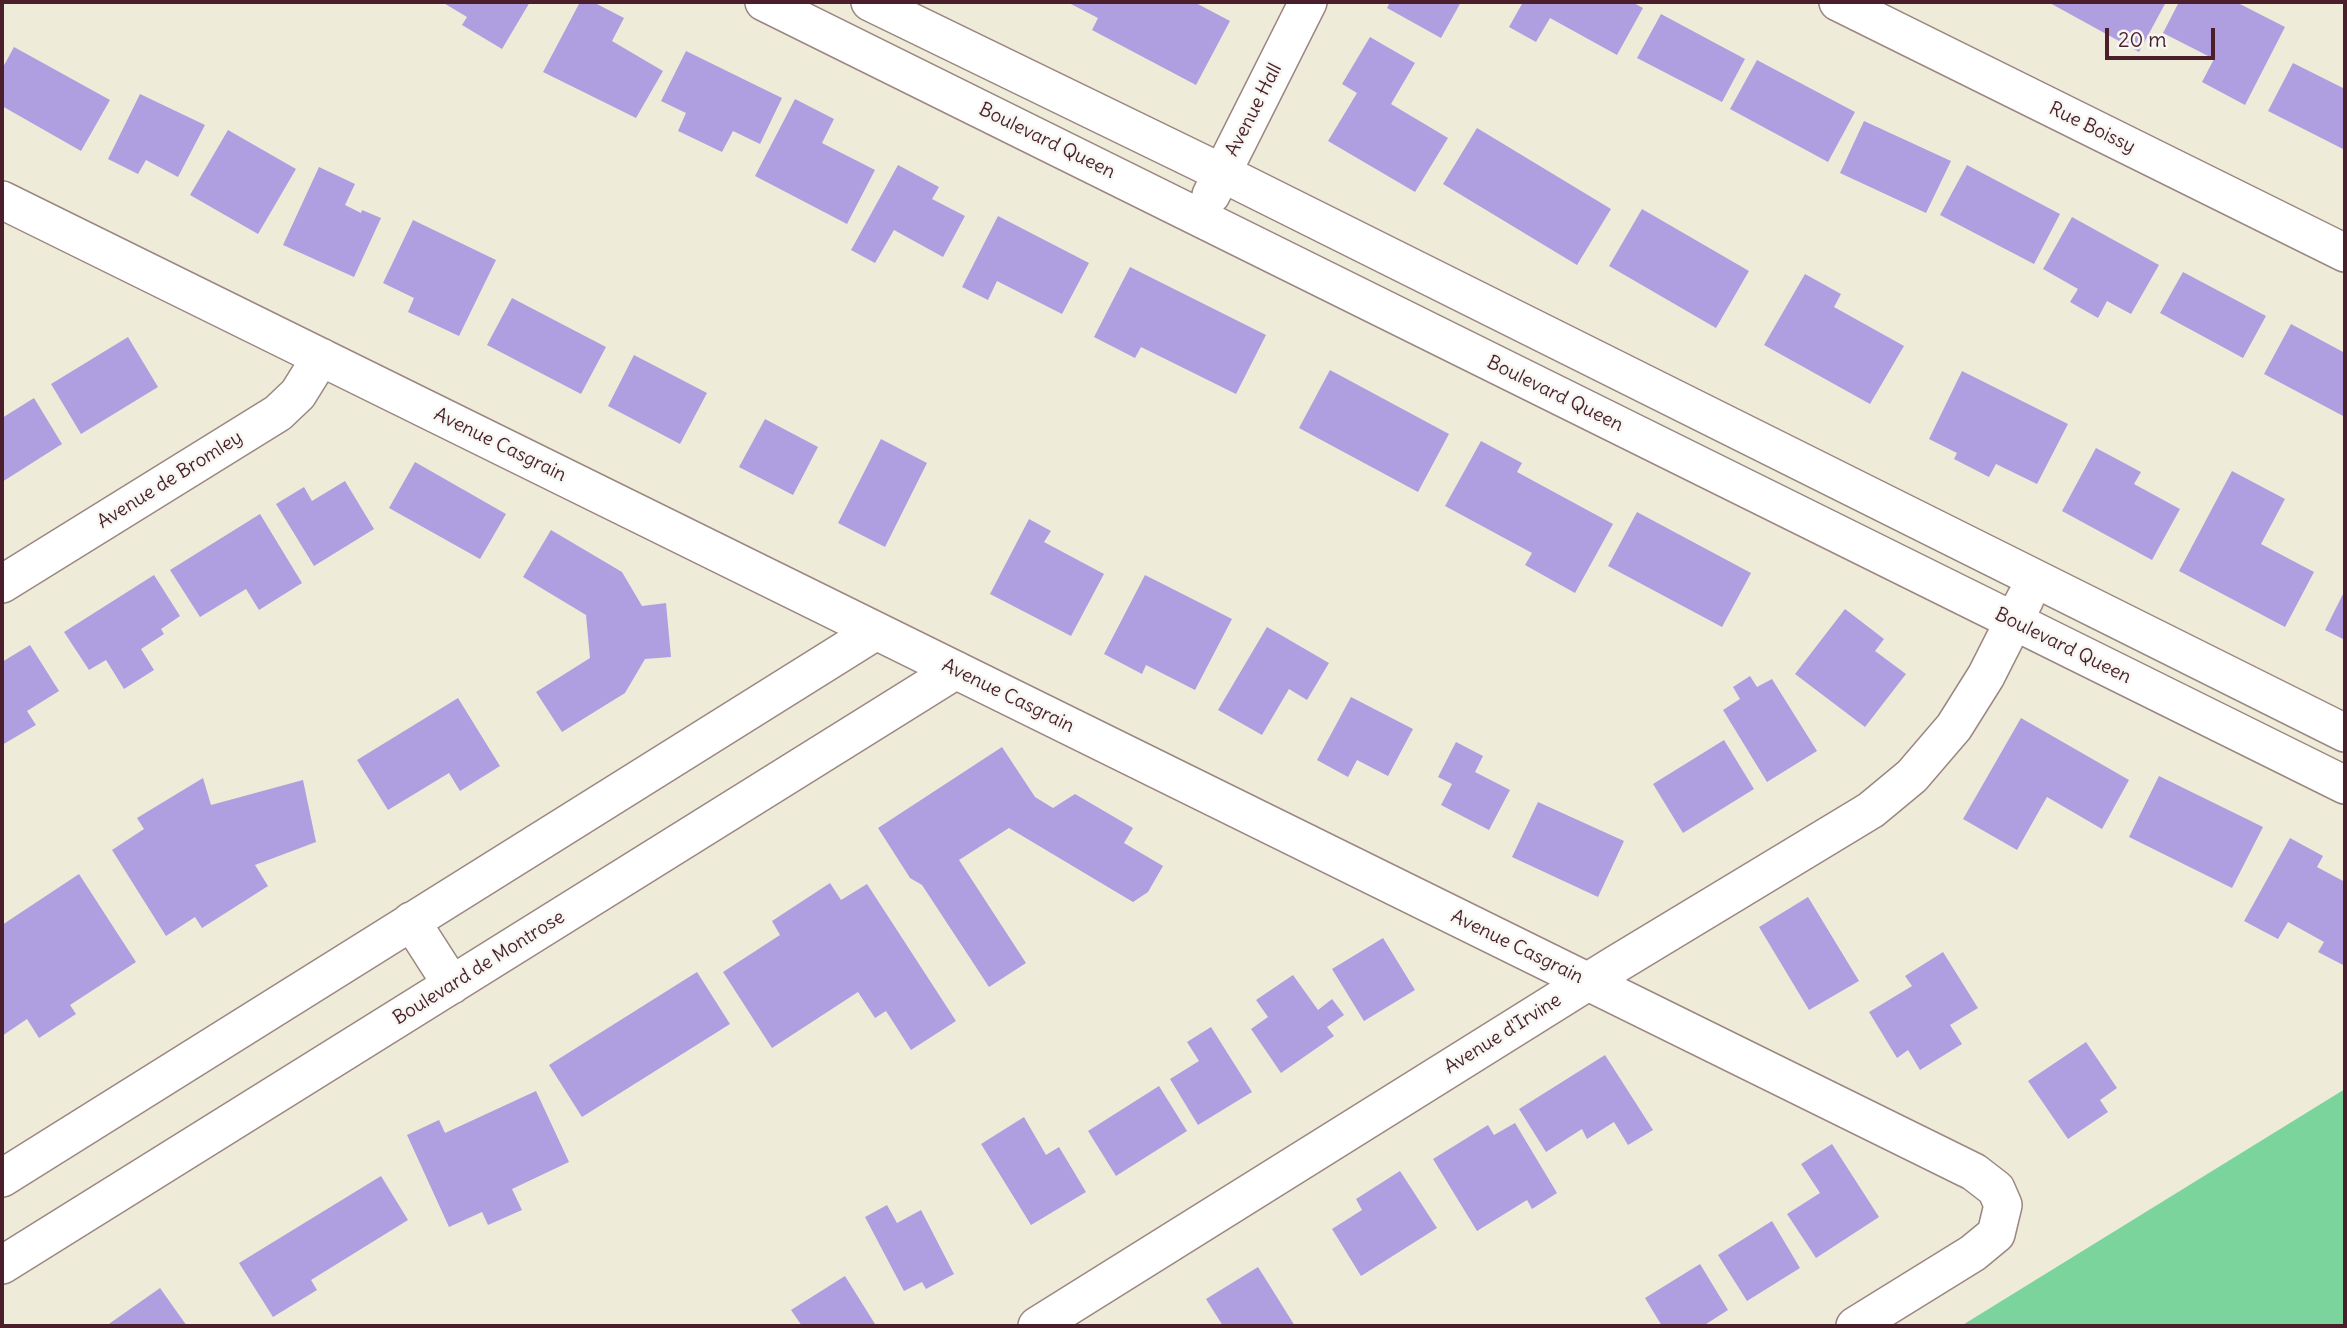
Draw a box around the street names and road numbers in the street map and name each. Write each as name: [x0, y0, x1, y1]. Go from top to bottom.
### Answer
street label: Avenue Hall: [1221, 60, 1287, 160]
street label: Rue Boissy: [2045, 97, 2139, 159]
street label: Boulevard Queen: [975, 98, 1119, 184]
street label: Boulevard Queen: [1483, 351, 1627, 437]
street label: Avenue Casgrain: [430, 403, 570, 487]
street label: Avenue de Bromley: [93, 426, 247, 534]
street label: Boulevard Queen: [1991, 603, 2135, 689]
street label: Avenue Casgrain: [938, 654, 1078, 738]
street label: Avenue Casgrain: [1447, 905, 1587, 989]
street label: Boulevard de Montrose: [389, 906, 569, 1030]
street label: Avenue d'Irvine: [1440, 989, 1566, 1079]

